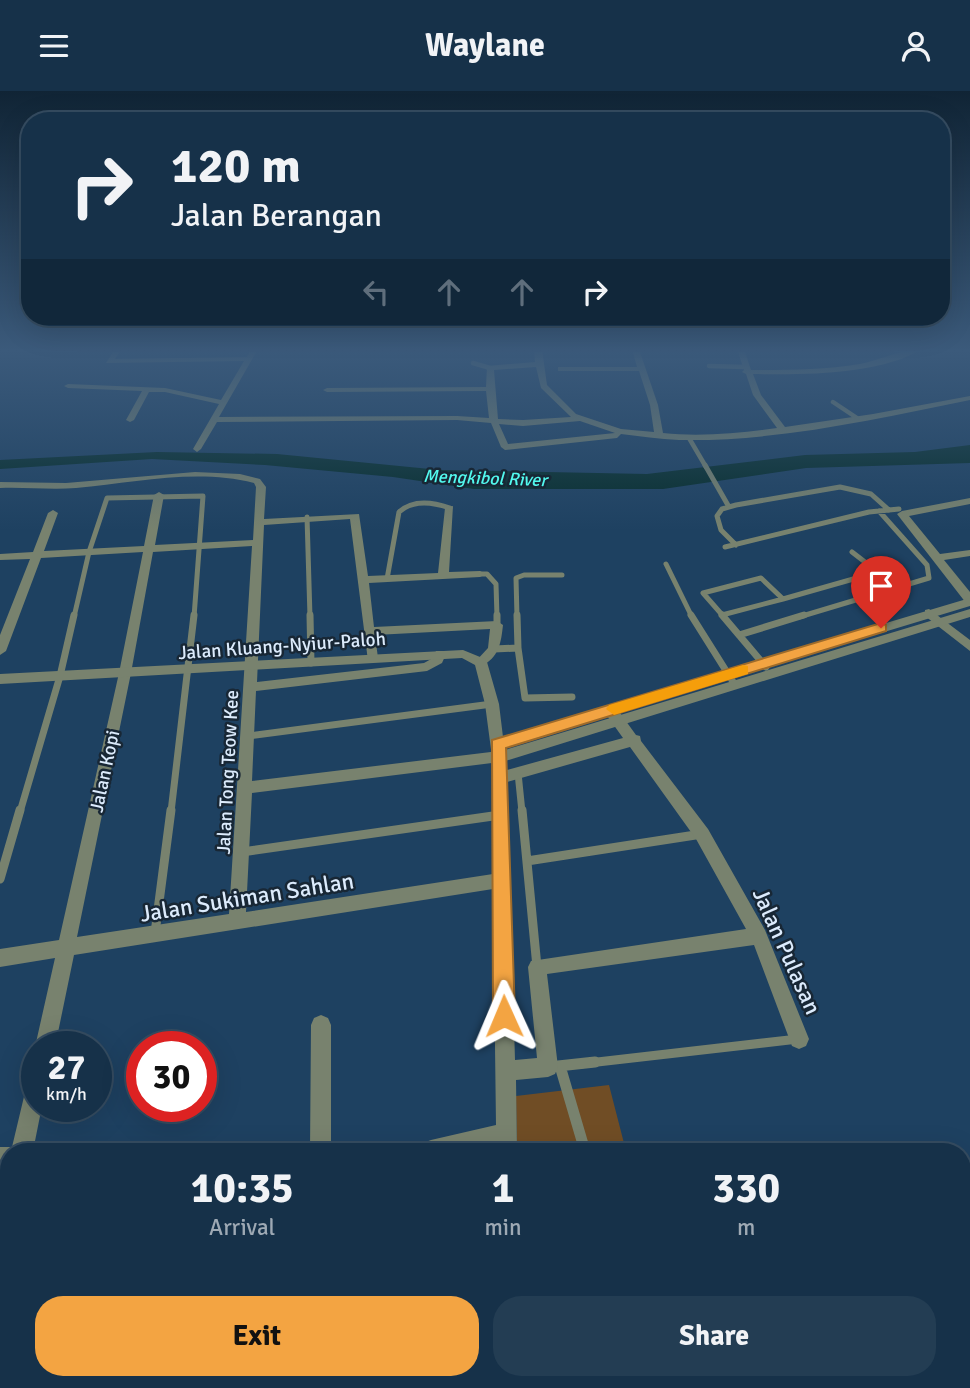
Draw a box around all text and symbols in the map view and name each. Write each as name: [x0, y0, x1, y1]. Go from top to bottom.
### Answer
text: Waylane: [425, 26, 545, 65]
icon: menu: [35, 27, 73, 65]
icon: person: [897, 27, 935, 65]
text: 120 m: [171, 136, 301, 196]
icon: right: [56, 140, 147, 231]
text: Jalan Berangan: [171, 196, 382, 235]
icon: left: [357, 273, 395, 311]
icon: ahead: [430, 273, 468, 311]
icon: ahead: [503, 273, 541, 311]
icon: right: [576, 273, 614, 311]
water label: Mengkibol River: [423, 465, 550, 491]
pin: [851, 556, 911, 628]
icon: arrive: [862, 567, 900, 605]
street label: Jalan Kluang-Nyiur-Paloh: [178, 627, 387, 665]
street label: Jalan Tong Teow Kee: [212, 689, 244, 855]
street label: Jalan Kopi: [85, 728, 125, 815]
street label: Jalan Sukiman Sahlan: [138, 866, 356, 929]
street label: Jalan Pulasan: [746, 883, 827, 1019]
position arrow: [467, 979, 541, 1053]
speed limit sign: 30: [126, 1031, 217, 1122]
text: 27: [48, 1046, 85, 1089]
text: km/h: [46, 1083, 87, 1105]
text: 10:35: [191, 1163, 294, 1214]
text: 1: [492, 1163, 514, 1214]
text: 330: [712, 1163, 780, 1214]
text: Arrival: [209, 1213, 275, 1242]
text: min: [484, 1213, 522, 1242]
text: m: [737, 1213, 755, 1242]
button: Exit: [35, 1296, 479, 1376]
button: Share: [493, 1296, 936, 1376]

